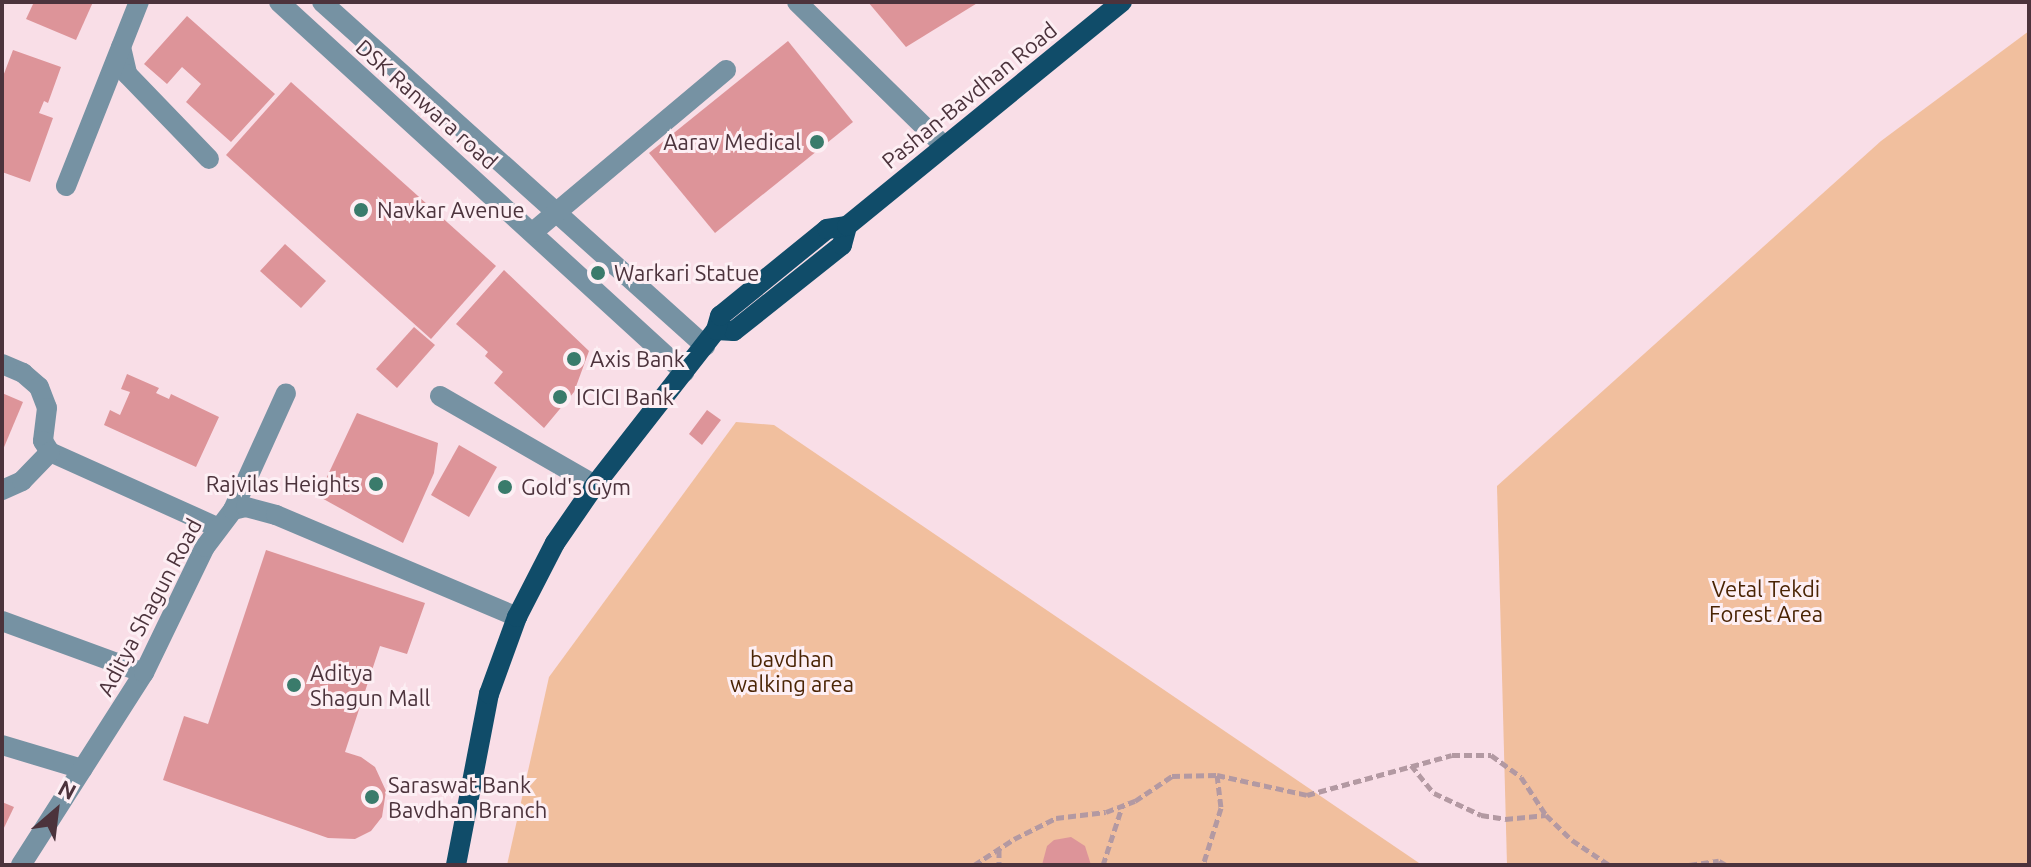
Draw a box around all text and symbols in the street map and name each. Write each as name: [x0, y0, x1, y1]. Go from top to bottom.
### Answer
street label: Pashan-Bavdhan Road: [876, 16, 1062, 174]
street label: DSK Ranwara road: [351, 34, 503, 174]
place label: Aarav Medical: [663, 129, 801, 155]
marker: Aarav Medical: [808, 133, 826, 151]
place label: Navkar Avenue: [377, 197, 525, 223]
marker: Navkar Avenue: [352, 201, 370, 219]
place label: Warkari Statue: [614, 260, 759, 286]
marker: Warkari Statue: [589, 264, 607, 282]
place label: Axis Bank: [590, 346, 685, 372]
marker: Axis Bank: [565, 350, 583, 368]
place label: ICICI Bank: [576, 384, 674, 410]
marker: ICICI Bank: [551, 388, 569, 406]
place label: Rajvilas Heights: [206, 471, 360, 497]
place label: Gold's Gym: [521, 474, 631, 500]
marker: Rajvilas Heights: [367, 475, 385, 493]
marker: Gold's Gym: [496, 478, 514, 496]
street label: Aditya Shagun Road: [91, 514, 207, 700]
park label: Vetal Tekdi Forest Area: [1709, 575, 1823, 626]
park label: bavdhan walking area: [730, 645, 854, 696]
place label: Aditya Shagun Mall: [310, 659, 430, 710]
marker: Aditya Shagun Mall: [285, 676, 303, 694]
north arrow: [16, 771, 96, 851]
place label: Saraswat Bank Bavdhan Branch: [388, 771, 547, 822]
text: N: [54, 774, 81, 804]
marker: Saraswat Bank Bavdhan Branch: [363, 788, 381, 806]

